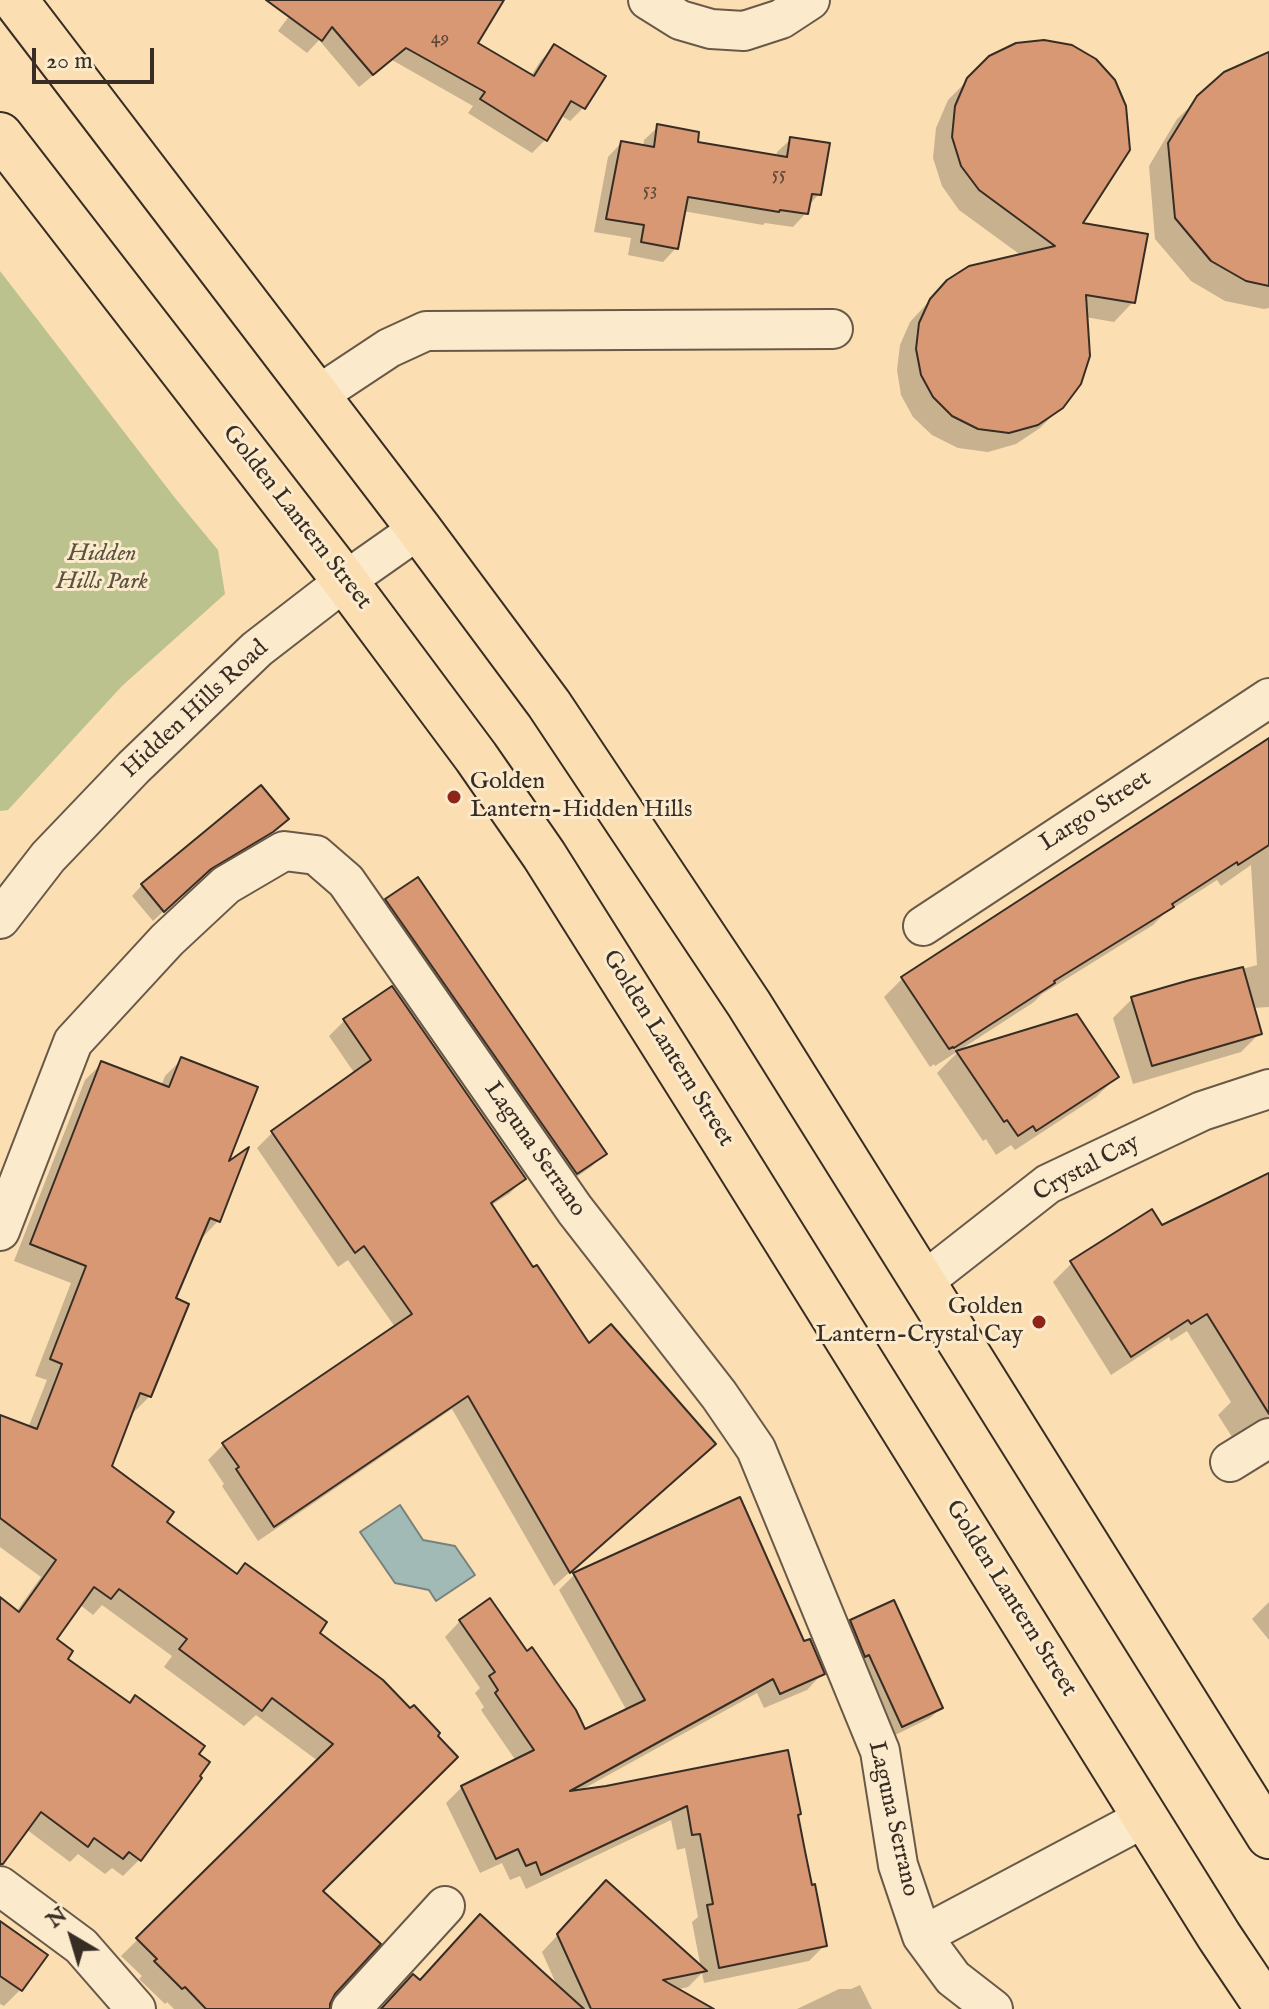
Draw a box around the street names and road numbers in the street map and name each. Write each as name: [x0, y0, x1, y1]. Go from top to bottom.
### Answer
street label: Golden Lantern Street: [215, 420, 377, 616]
street label: Hidden Hills Road: [117, 635, 275, 785]
street label: Largo Street: [1035, 765, 1157, 859]
street label: Golden Lantern Street: [595, 945, 739, 1153]
street label: Laguna Serrano: [477, 1077, 591, 1223]
street label: Crystal Cay: [1029, 1129, 1145, 1209]
street label: Golden Lantern Street: [938, 1495, 1082, 1703]
street label: Laguna Serrano: [860, 1739, 924, 1899]

